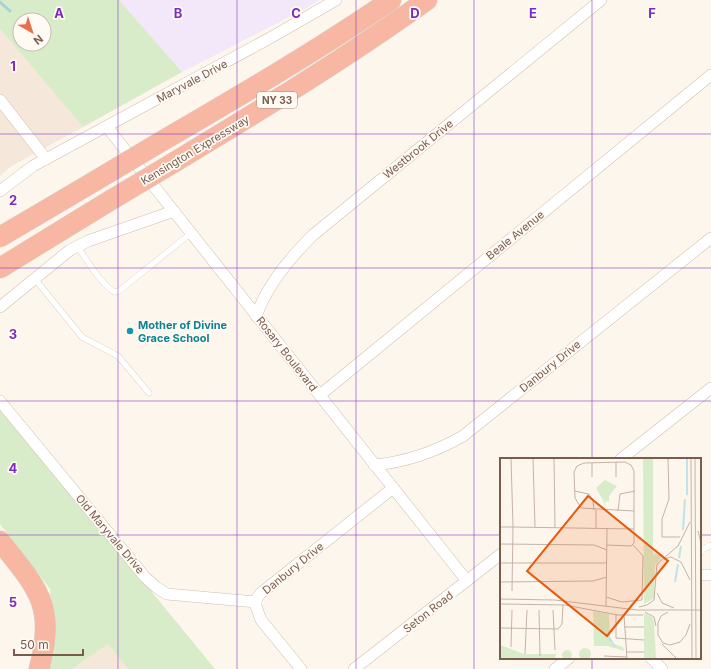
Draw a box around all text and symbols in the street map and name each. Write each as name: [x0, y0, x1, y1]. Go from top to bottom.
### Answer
text: A: [54, 5, 64, 21]
text: B: [174, 5, 183, 21]
text: C: [291, 5, 301, 21]
text: D: [410, 5, 420, 21]
text: E: [529, 5, 537, 21]
text: F: [648, 5, 656, 21]
north arrow: [12, 12, 52, 52]
text: N: [31, 32, 46, 48]
street label: Maryvale Drive: [154, 56, 230, 106]
text: 1: [10, 58, 16, 74]
road number: NY 33: [257, 92, 297, 108]
street label: Kensington Expressway: [138, 112, 252, 188]
street label: Westbrook Drive: [380, 116, 456, 182]
text: 2: [9, 192, 17, 208]
street label: Beale Avenue: [483, 207, 547, 263]
street label: Rosary Boulevard: [253, 314, 321, 394]
place label: Mother of Divine Grace School: [138, 318, 228, 345]
text: 3: [9, 326, 17, 342]
marker: Mother of Divine Grace School: [125, 326, 135, 336]
street label: Danbury Drive: [517, 337, 583, 395]
inset map: [500, 458, 701, 659]
text: 4: [9, 460, 18, 476]
street label: Old Maryvale Drive: [73, 491, 147, 577]
street label: Danbury Drive: [260, 539, 326, 597]
street label: Seton Road: [400, 588, 456, 636]
text: 5: [9, 594, 17, 610]
scale bar: [14, 631, 83, 657]
text: 50 m: [20, 637, 49, 652]

